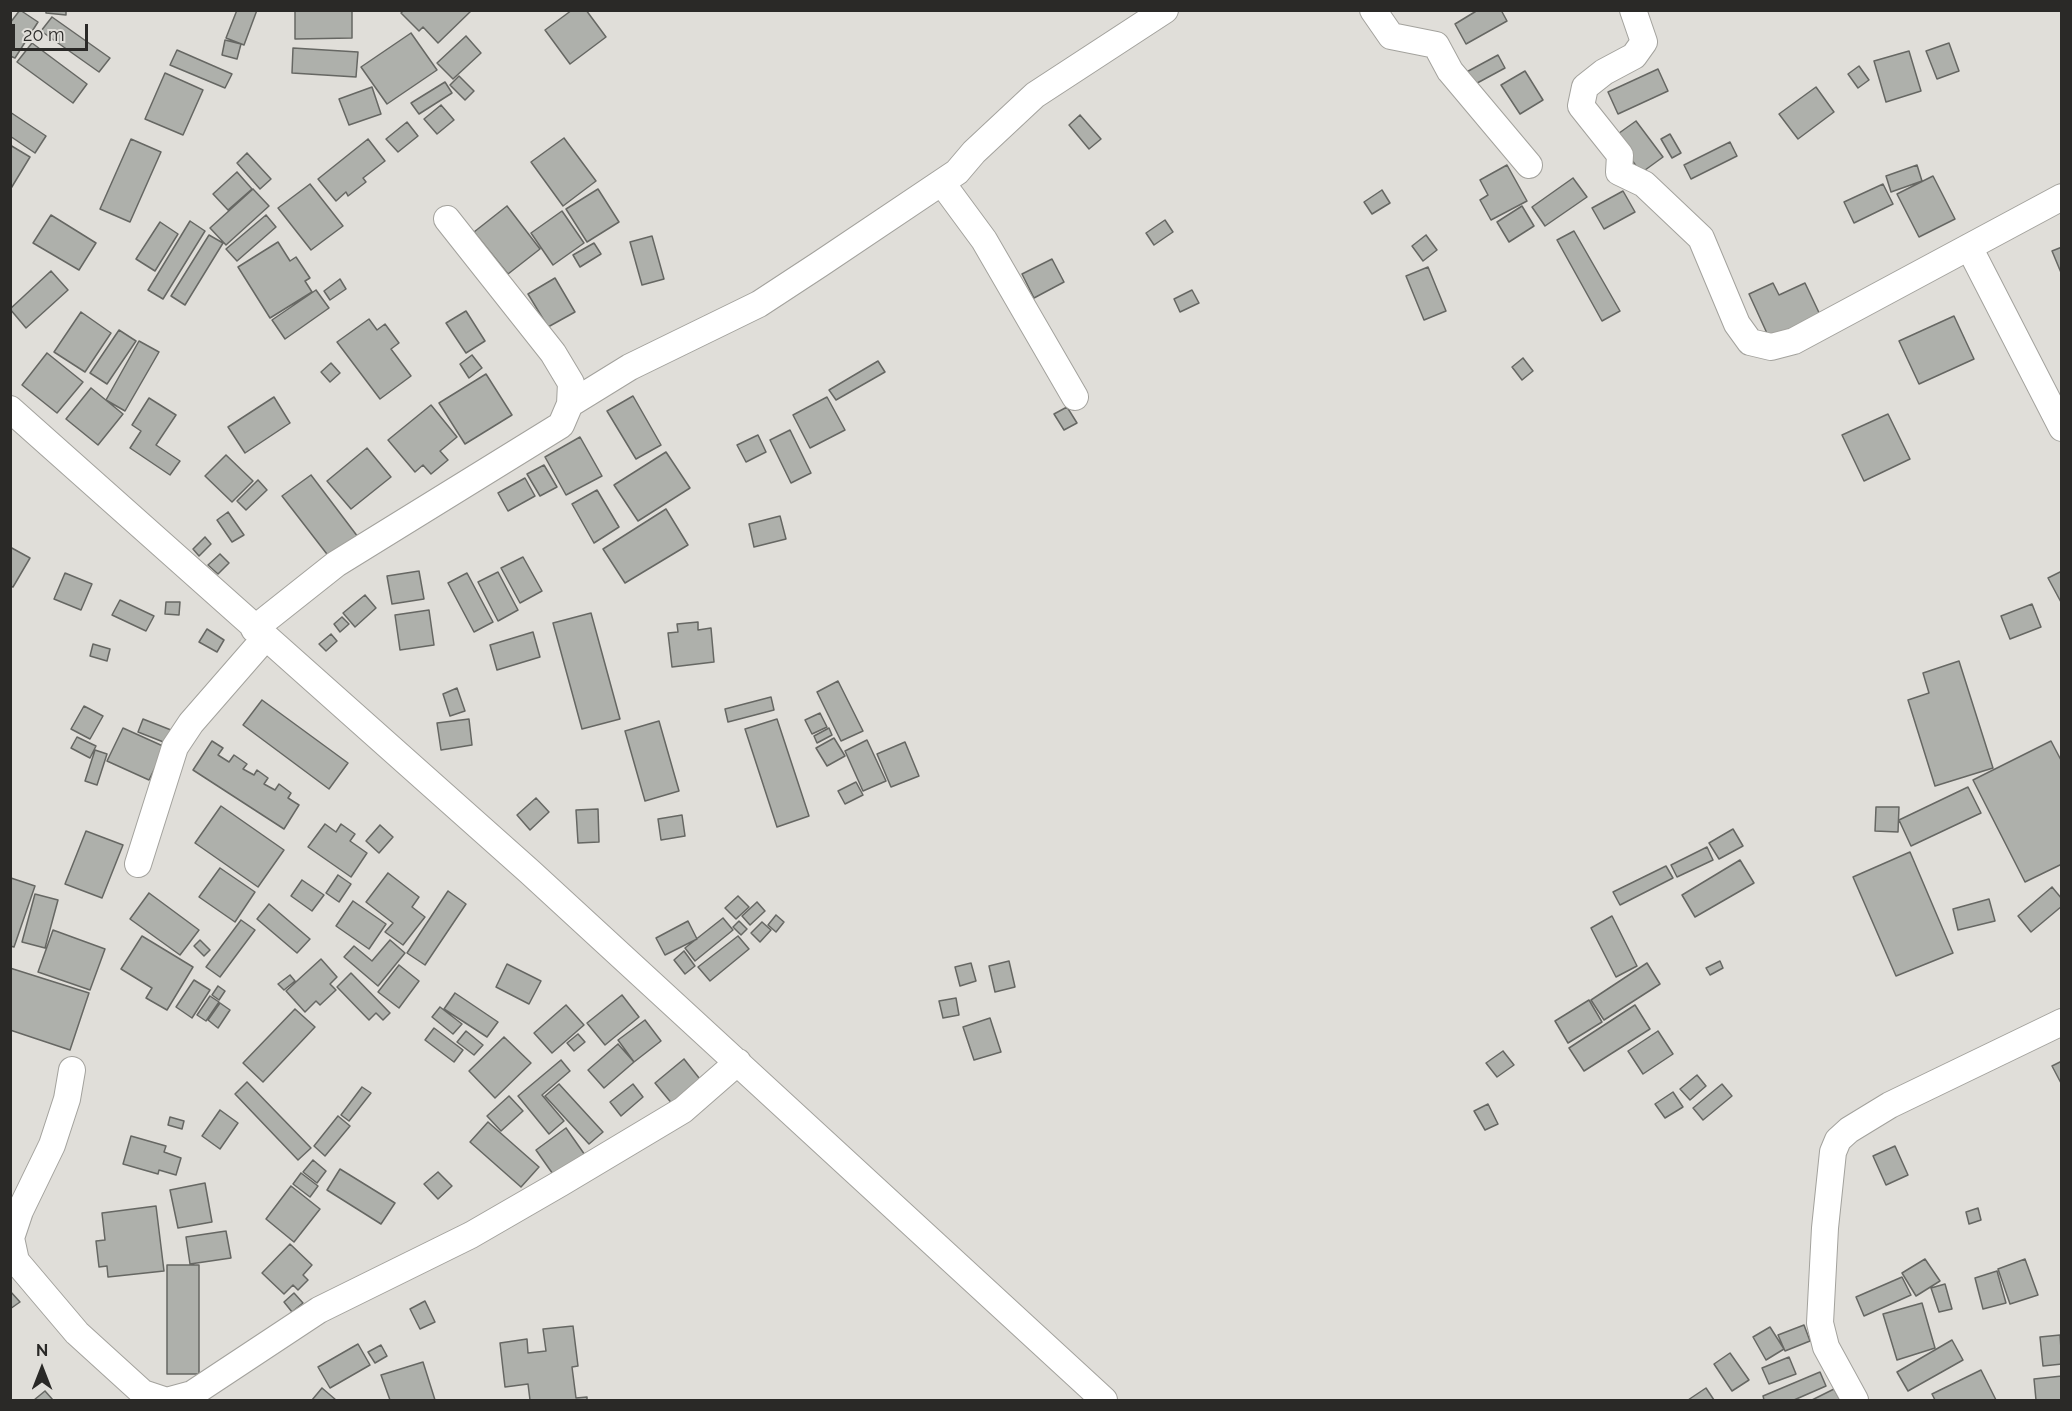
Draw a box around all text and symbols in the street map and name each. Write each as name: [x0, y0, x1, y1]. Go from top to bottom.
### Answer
scale bar: [15, 12, 92, 50]
text: 20 m: [23, 24, 65, 45]
north arrow: [12, 1339, 72, 1399]
text: N: [36, 1341, 48, 1360]

